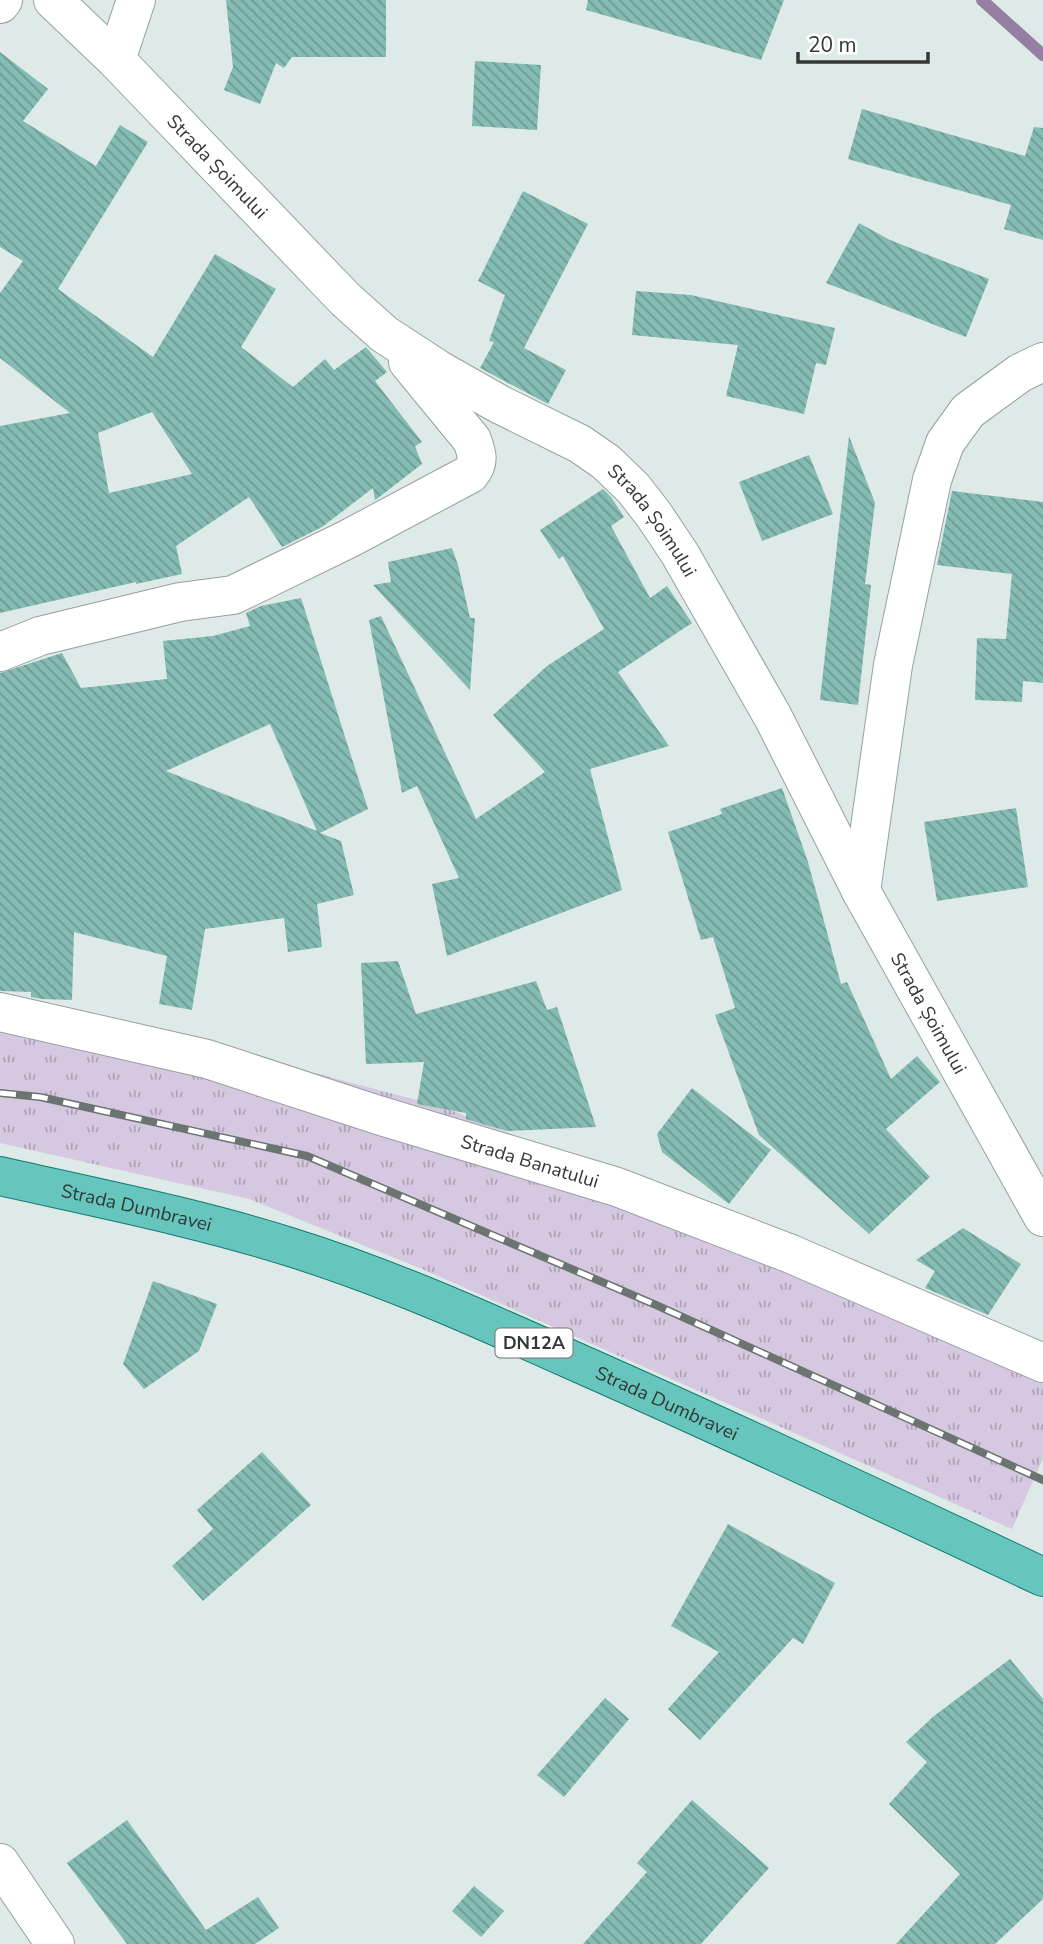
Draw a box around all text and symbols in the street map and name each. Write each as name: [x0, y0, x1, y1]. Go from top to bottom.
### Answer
scale bar: [798, 21, 928, 65]
text: 20 m: [808, 31, 857, 59]
street label: Strada Șoimului: [161, 109, 273, 225]
street label: Strada Șoimului: [601, 458, 702, 582]
street label: Strada Șoimului: [884, 948, 973, 1079]
street label: Strada Banatului: [458, 1129, 602, 1195]
street label: Strada Dumbravei: [58, 1178, 215, 1238]
road number: DN12A: [496, 1328, 572, 1358]
street label: Strada Dumbravei: [591, 1360, 742, 1447]

